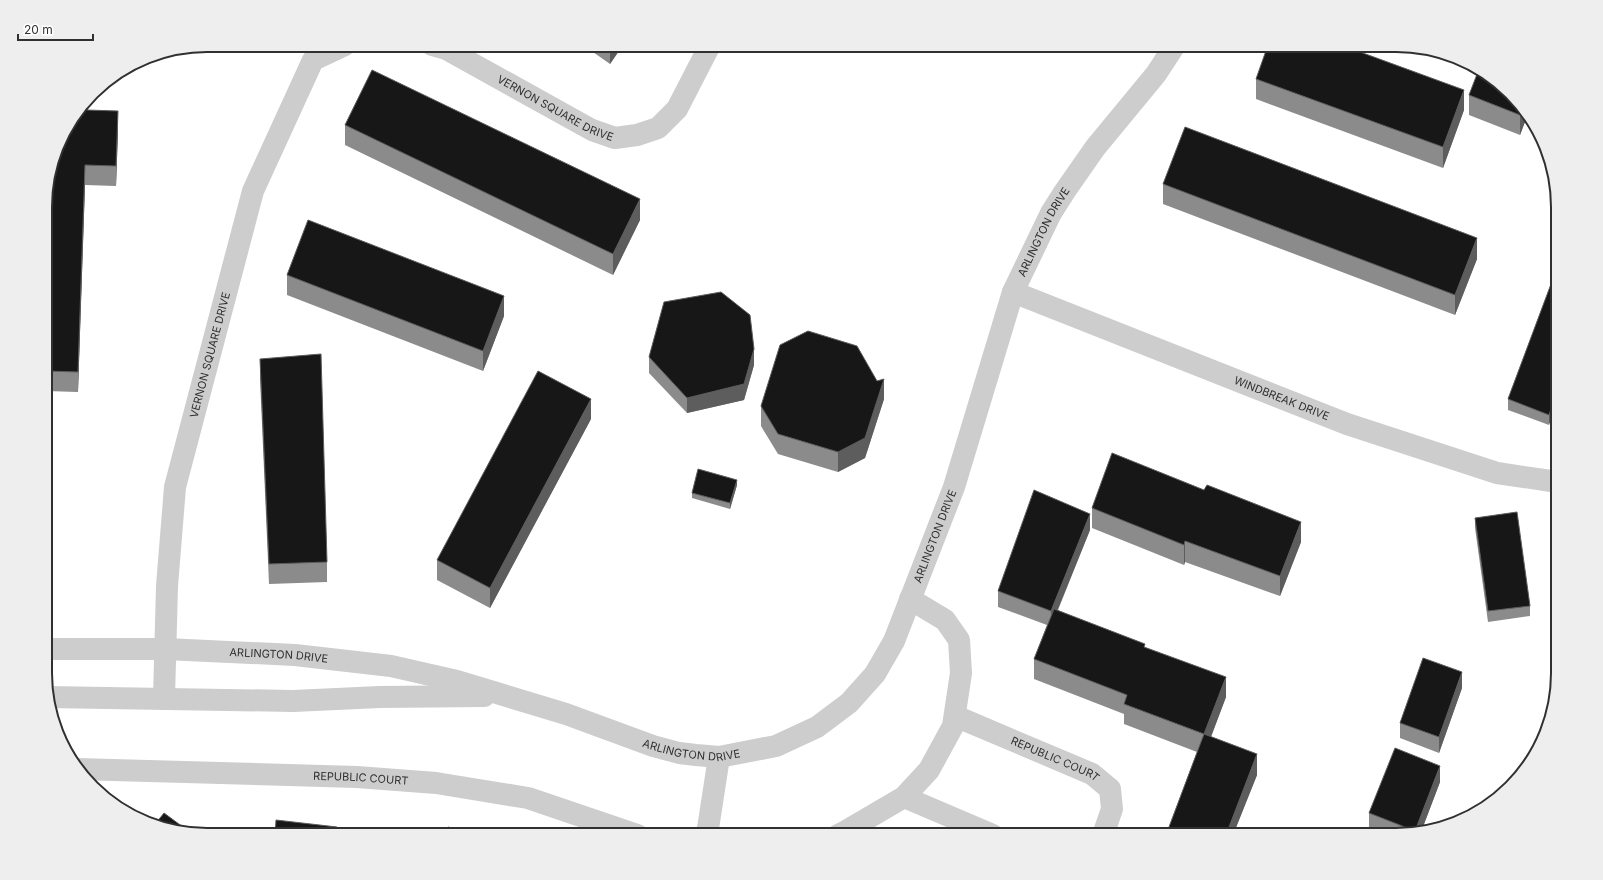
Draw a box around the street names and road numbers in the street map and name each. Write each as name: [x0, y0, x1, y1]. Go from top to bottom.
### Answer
street label: VERNON SQUARE DRIVE: [495, 72, 615, 144]
street label: ARLINGTON DRIVE: [1015, 184, 1073, 279]
street label: VERNON SQUARE DRIVE: [187, 290, 233, 419]
street label: WINDBREAK DRIVE: [1232, 373, 1331, 423]
street label: ARLINGTON DRIVE: [910, 487, 959, 585]
street label: ARLINGTON DRIVE: [229, 645, 329, 666]
street label: REPUBLIC COURT: [1009, 733, 1103, 784]
street label: ARLINGTON DRIVE: [641, 736, 741, 764]
street label: REPUBLIC COURT: [313, 769, 409, 788]

